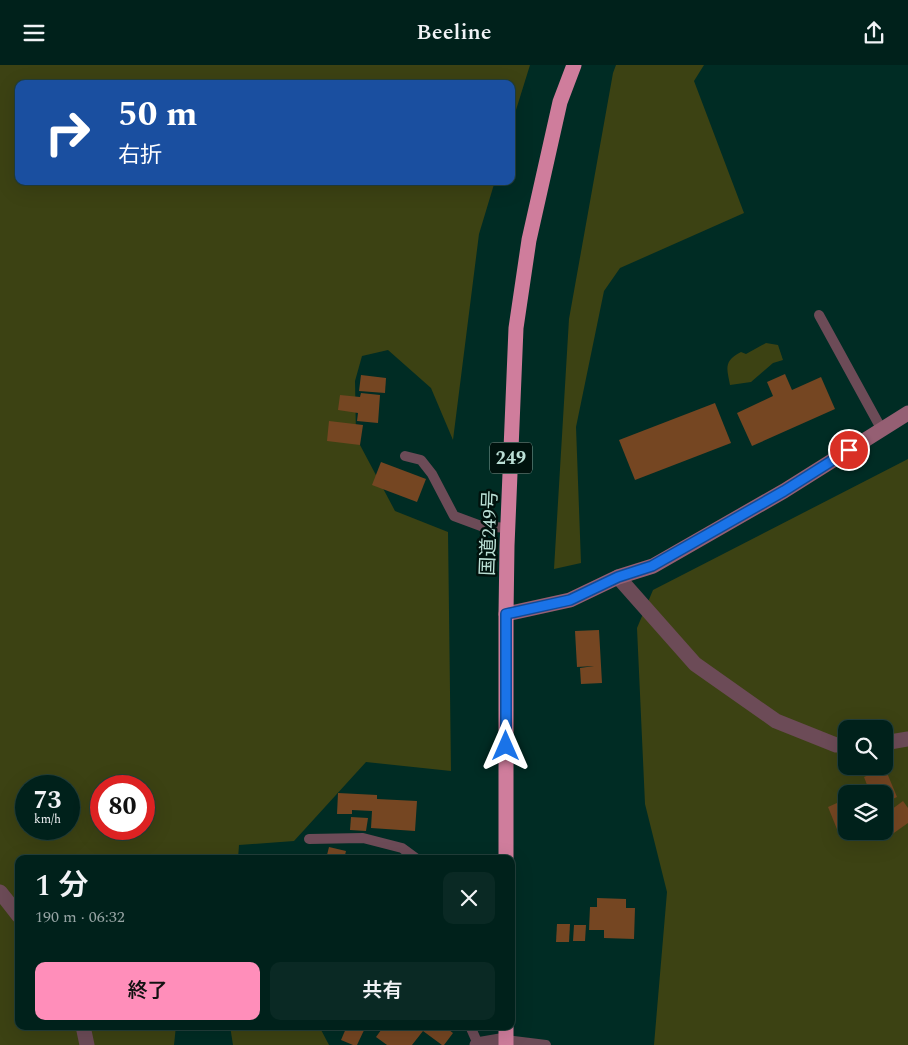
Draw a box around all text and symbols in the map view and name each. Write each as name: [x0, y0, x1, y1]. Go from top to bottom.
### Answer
text: Beeline: [416, 16, 492, 49]
icon: menu: [20, 19, 48, 47]
icon: share: [860, 19, 888, 47]
text: 50 m: [118, 88, 198, 141]
icon: right: [35, 100, 100, 165]
text: 右折: [118, 139, 162, 172]
pin: [828, 429, 870, 471]
icon: arrive: [835, 436, 863, 464]
road number: 249: [490, 443, 532, 473]
street label: 国道249号: [474, 490, 505, 576]
position arrow: [479, 719, 531, 771]
map controls: [838, 720, 893, 840]
button: search: [838, 720, 893, 775]
speed limit sign: 80: [90, 775, 155, 840]
text: 73: [33, 782, 62, 820]
button: layers: [838, 785, 893, 840]
text: km/h: [34, 810, 61, 829]
text: 1 分: [35, 863, 89, 909]
button: close: [443, 872, 495, 924]
text: 190 m · 06:32: [35, 905, 125, 929]
button: 終了: [35, 962, 260, 1020]
button: 共有: [270, 962, 495, 1020]

